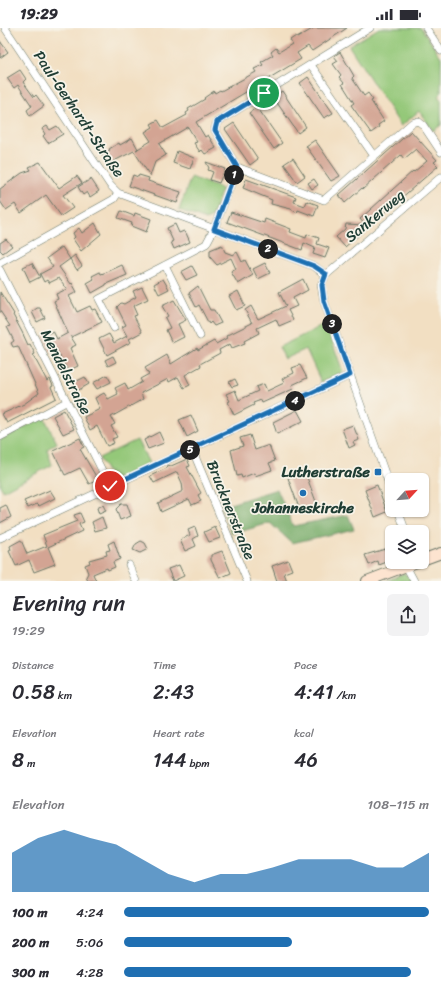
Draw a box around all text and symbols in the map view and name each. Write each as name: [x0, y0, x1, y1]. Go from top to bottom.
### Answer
text: 19:29: [20, 1, 58, 27]
street label: Paul-Gerhardt-Straße: [27, 45, 132, 183]
pin: [247, 76, 281, 110]
icon: arrive: [253, 82, 275, 104]
pin: 1: [224, 165, 244, 185]
text: 1: [232, 165, 236, 184]
street label: Sankerweg: [339, 183, 411, 249]
pin: 2: [258, 239, 278, 259]
text: 2: [265, 239, 271, 258]
pin: 3: [322, 314, 342, 334]
text: 3: [329, 314, 335, 333]
street label: Mendelstraße: [33, 325, 99, 420]
pin: 4: [285, 391, 305, 411]
text: 4: [292, 391, 298, 410]
pin: 5: [180, 440, 200, 460]
text: 5: [187, 440, 193, 459]
street label: Brucknerstraße: [199, 456, 263, 564]
place label: Lutherstraße: [282, 459, 370, 485]
marker: Lutherstraße: [373, 467, 383, 477]
pin: [93, 469, 127, 503]
north arrow: [385, 473, 429, 517]
map controls: [385, 473, 429, 569]
icon: check: [99, 475, 121, 497]
marker: Johanneskirche: [298, 488, 308, 498]
place label: Johanneskirche: [251, 495, 354, 521]
button: layers: [385, 525, 429, 569]
text: Evening run: [12, 584, 125, 623]
button: share: [387, 594, 429, 636]
text: 19:29: [12, 619, 45, 642]
text: Distance: [12, 656, 54, 675]
text: Time: [153, 656, 176, 675]
text: Pace: [294, 656, 317, 675]
text: 0.58: [12, 675, 55, 710]
text: 2:43: [153, 675, 194, 710]
text: 4:41: [294, 675, 334, 710]
text: km: [55, 686, 72, 705]
text: /km: [334, 686, 356, 705]
text: Elevation: [12, 724, 57, 743]
text: Heart rate: [153, 724, 205, 743]
text: kcal: [294, 724, 314, 743]
text: 8: [12, 743, 24, 778]
text: 144: [153, 743, 187, 778]
text: 46: [294, 743, 318, 778]
text: m: [24, 754, 35, 773]
text: bpm: [187, 754, 210, 773]
text: Elevation: [12, 793, 65, 816]
text: 108–115 m: [368, 793, 429, 816]
text: 100 m: [12, 901, 47, 924]
text: 4:24: [76, 901, 104, 924]
text: 200 m: [12, 931, 49, 954]
text: 5:06: [76, 931, 103, 954]
text: 300 m: [12, 961, 49, 984]
text: 4:28: [76, 961, 103, 984]

